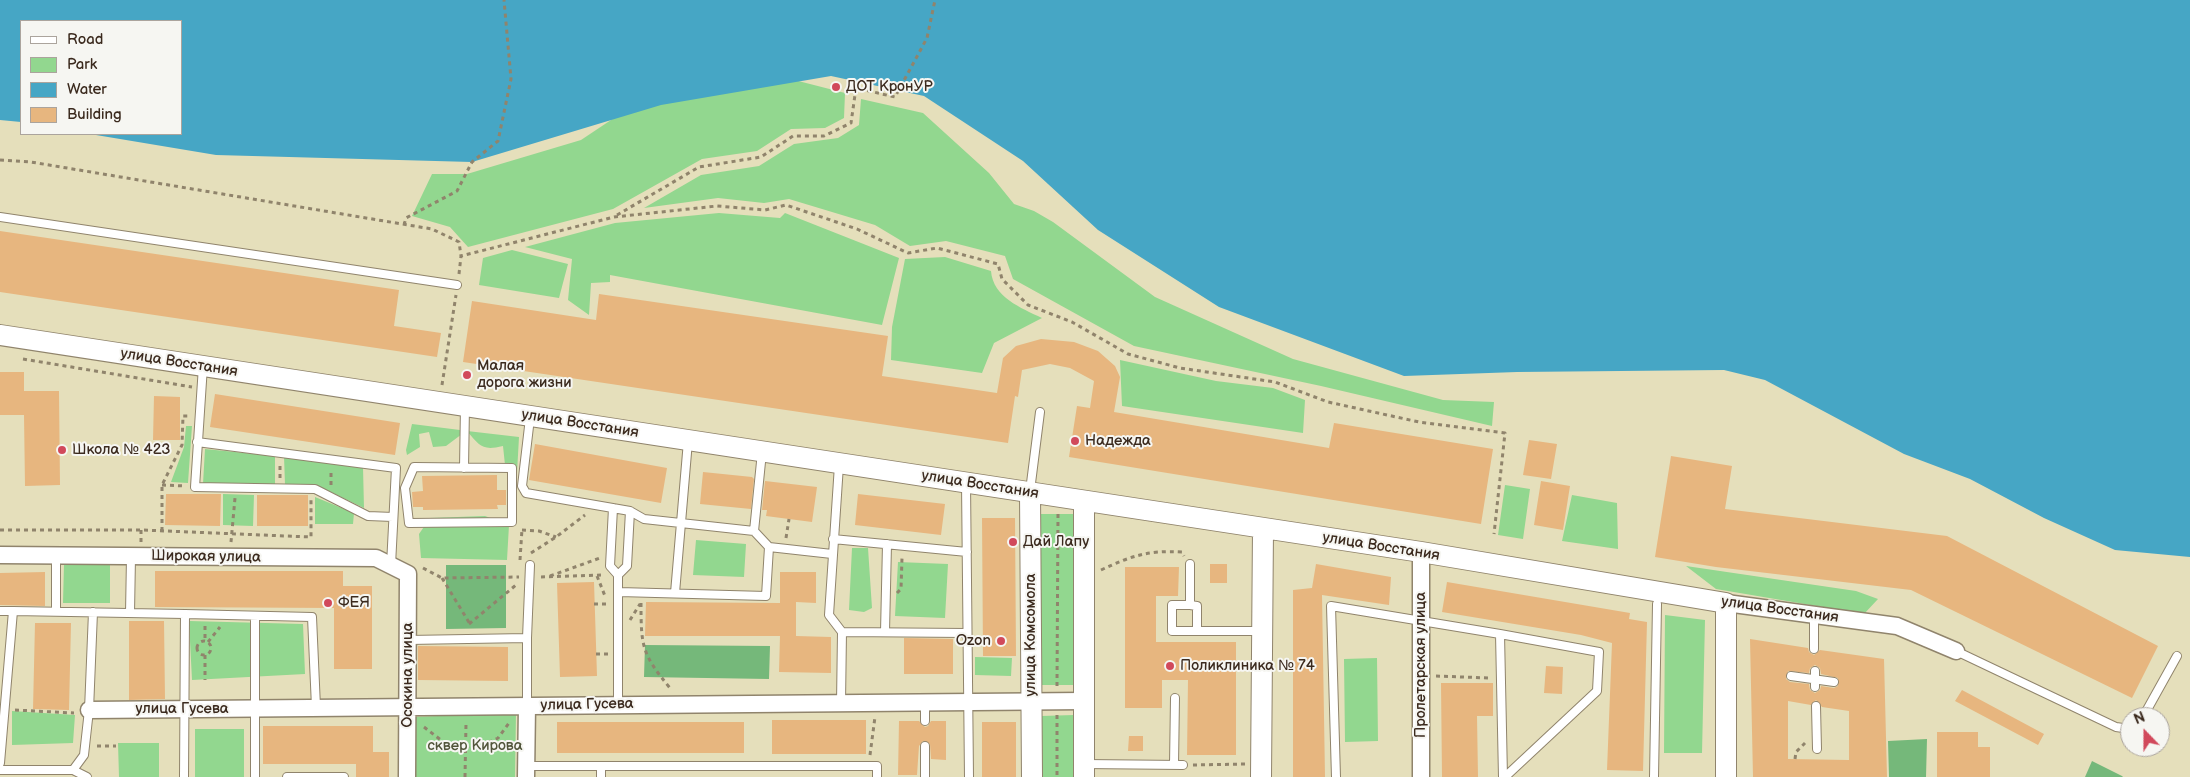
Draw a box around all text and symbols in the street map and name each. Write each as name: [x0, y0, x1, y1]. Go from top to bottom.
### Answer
legend: [20, 20, 182, 135]
text: Road: [67, 30, 103, 49]
text: Park: [67, 55, 97, 74]
place label: ДОТ КронУР: [846, 78, 933, 96]
text: Water: [67, 80, 107, 99]
marker: ДОТ КронУР: [830, 81, 842, 93]
text: Building: [67, 105, 122, 124]
street label: улица Восстания: [119, 345, 239, 381]
place label: Малая дорога жизни: [477, 357, 572, 392]
marker: Малая дорога жизни: [461, 369, 473, 381]
street label: улица Восстания: [520, 406, 640, 442]
place label: Надежда: [1085, 432, 1151, 450]
marker: Надежда: [1069, 435, 1081, 447]
place label: Школа № 423: [72, 441, 170, 459]
marker: Школа № 423: [56, 444, 68, 456]
street label: улица Восстания: [920, 467, 1040, 503]
street label: улица Восстания: [1321, 529, 1441, 565]
place label: Дай Лапу: [1023, 533, 1089, 551]
marker: Дай Лапу: [1007, 536, 1019, 548]
street label: Широкая улица: [151, 547, 261, 567]
street label: улица Комсомола: [1022, 573, 1040, 697]
street label: Пролетарская улица: [1412, 592, 1430, 738]
street label: улица Восстания: [1720, 593, 1840, 627]
place label: ФЕЯ: [338, 594, 370, 612]
marker: ФЕЯ: [322, 597, 334, 609]
street label: Осокина улица: [399, 622, 417, 728]
place label: Ozon: [956, 632, 991, 650]
marker: Ozon: [995, 635, 1007, 647]
place label: Поликлиника № 74: [1180, 657, 1315, 675]
marker: Поликлиника № 74: [1164, 660, 1176, 672]
street label: улица Гусева: [540, 695, 634, 715]
street label: улица Гусева: [135, 700, 229, 718]
north arrow: [2120, 707, 2170, 757]
text: N: [2132, 709, 2148, 728]
park label: сквер Кирова: [427, 737, 523, 755]

